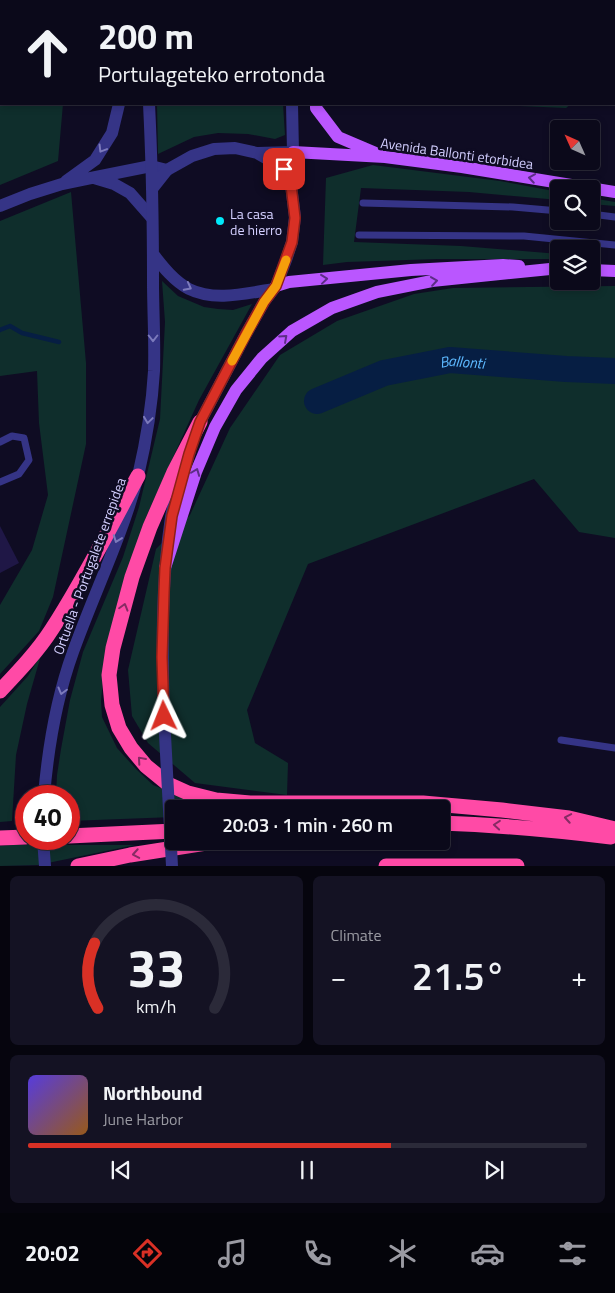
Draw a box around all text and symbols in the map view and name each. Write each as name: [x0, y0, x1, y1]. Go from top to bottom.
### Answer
text: 200 m: [98, 9, 194, 63]
icon: ahead: [15, 20, 80, 85]
text: Portulageteko errotonda: [98, 57, 325, 91]
north arrow: [550, 120, 600, 170]
map controls: [550, 120, 600, 290]
street label: Avenida Ballonti etorbidea: [379, 132, 535, 174]
one-way arrow: [99, 143, 109, 152]
pin: [263, 148, 305, 190]
icon: arrive: [270, 155, 298, 183]
one-way arrow: [528, 173, 537, 183]
button: search: [550, 180, 600, 230]
place label: La casa de hierro: [230, 203, 282, 240]
marker: La casa de hierro: [214, 215, 226, 227]
button: layers: [550, 240, 600, 290]
one-way arrow: [321, 274, 329, 285]
one-way arrow: [430, 277, 439, 287]
one-way arrow: [183, 281, 192, 291]
one-way arrow: [148, 334, 159, 342]
one-way arrow: [279, 335, 288, 344]
water label: Ballonti: [437, 348, 487, 374]
one-way arrow: [144, 415, 154, 424]
one-way arrow: [190, 468, 200, 477]
street label: Ortuella - Portugalete errepidea: [47, 474, 131, 658]
one-way arrow: [113, 534, 123, 542]
one-way arrow: [118, 603, 129, 612]
one-way arrow: [57, 687, 67, 695]
position arrow: [137, 689, 189, 741]
one-way arrow: [138, 756, 147, 765]
speed limit sign: 40: [15, 785, 80, 850]
text: 20:03 · 1 min · 260 m: [222, 810, 393, 839]
one-way arrow: [563, 814, 572, 824]
one-way arrow: [493, 820, 501, 831]
one-way arrow: [132, 848, 141, 858]
text: Climate: [331, 923, 382, 947]
text: 33: [127, 928, 185, 1007]
text: 21.5°: [412, 947, 506, 1005]
text: −: [331, 955, 346, 998]
text: +: [571, 955, 587, 998]
text: km/h: [136, 993, 176, 1020]
text: Northbound: [103, 1078, 203, 1107]
text: June Harbor: [103, 1107, 183, 1131]
icon: previous: [107, 1156, 135, 1184]
icon: pause: [293, 1156, 321, 1184]
icon: next: [480, 1156, 508, 1184]
text: 20:02: [25, 1236, 80, 1270]
icon: directions: [130, 1236, 165, 1271]
icon: music: [215, 1236, 250, 1271]
icon: phone: [300, 1236, 335, 1271]
icon: climate: [385, 1236, 420, 1271]
icon: car: [470, 1236, 505, 1271]
icon: filters: [555, 1236, 590, 1271]

